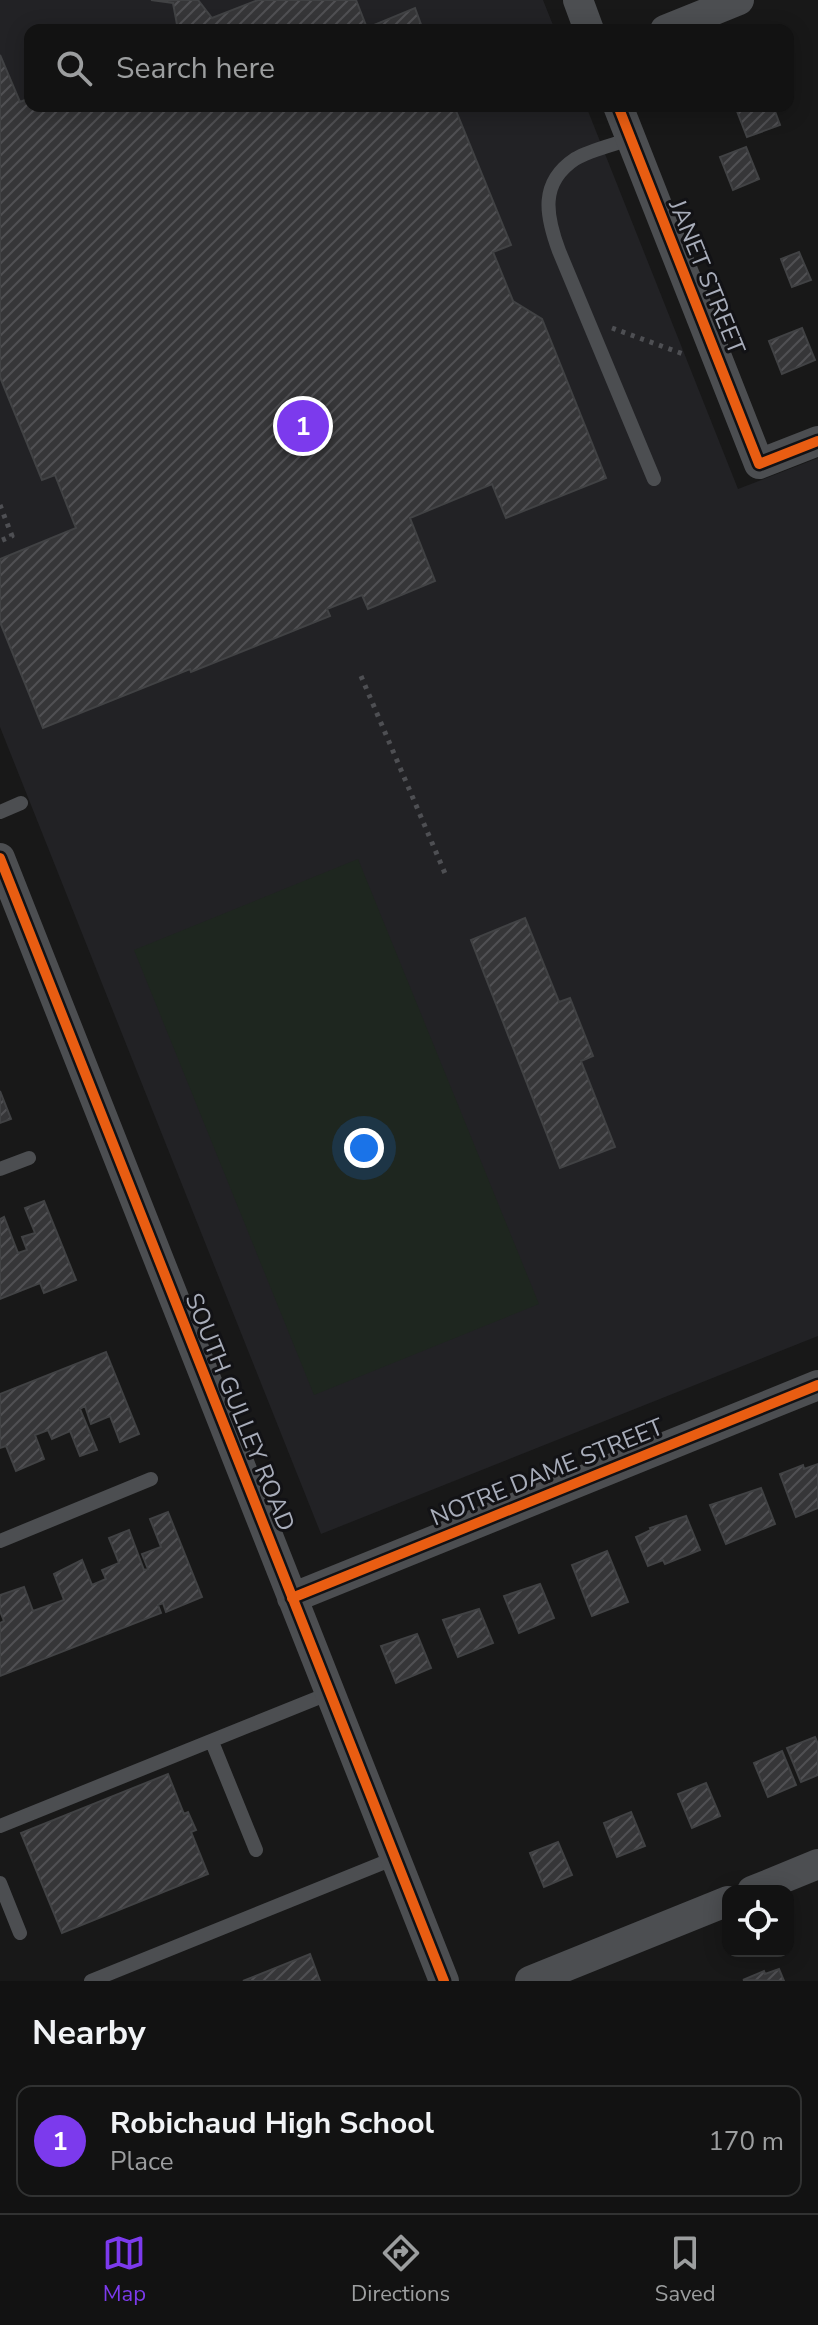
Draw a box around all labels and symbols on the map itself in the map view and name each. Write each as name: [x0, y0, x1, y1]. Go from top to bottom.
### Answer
street label: JANET STREET: [661, 194, 753, 360]
pin: 1: [277, 396, 329, 456]
your location: [344, 1128, 384, 1168]
street label: SOUTH GULLEY ROAD: [178, 1288, 302, 1536]
street label: NOTRE DAME STREET: [426, 1410, 669, 1533]

